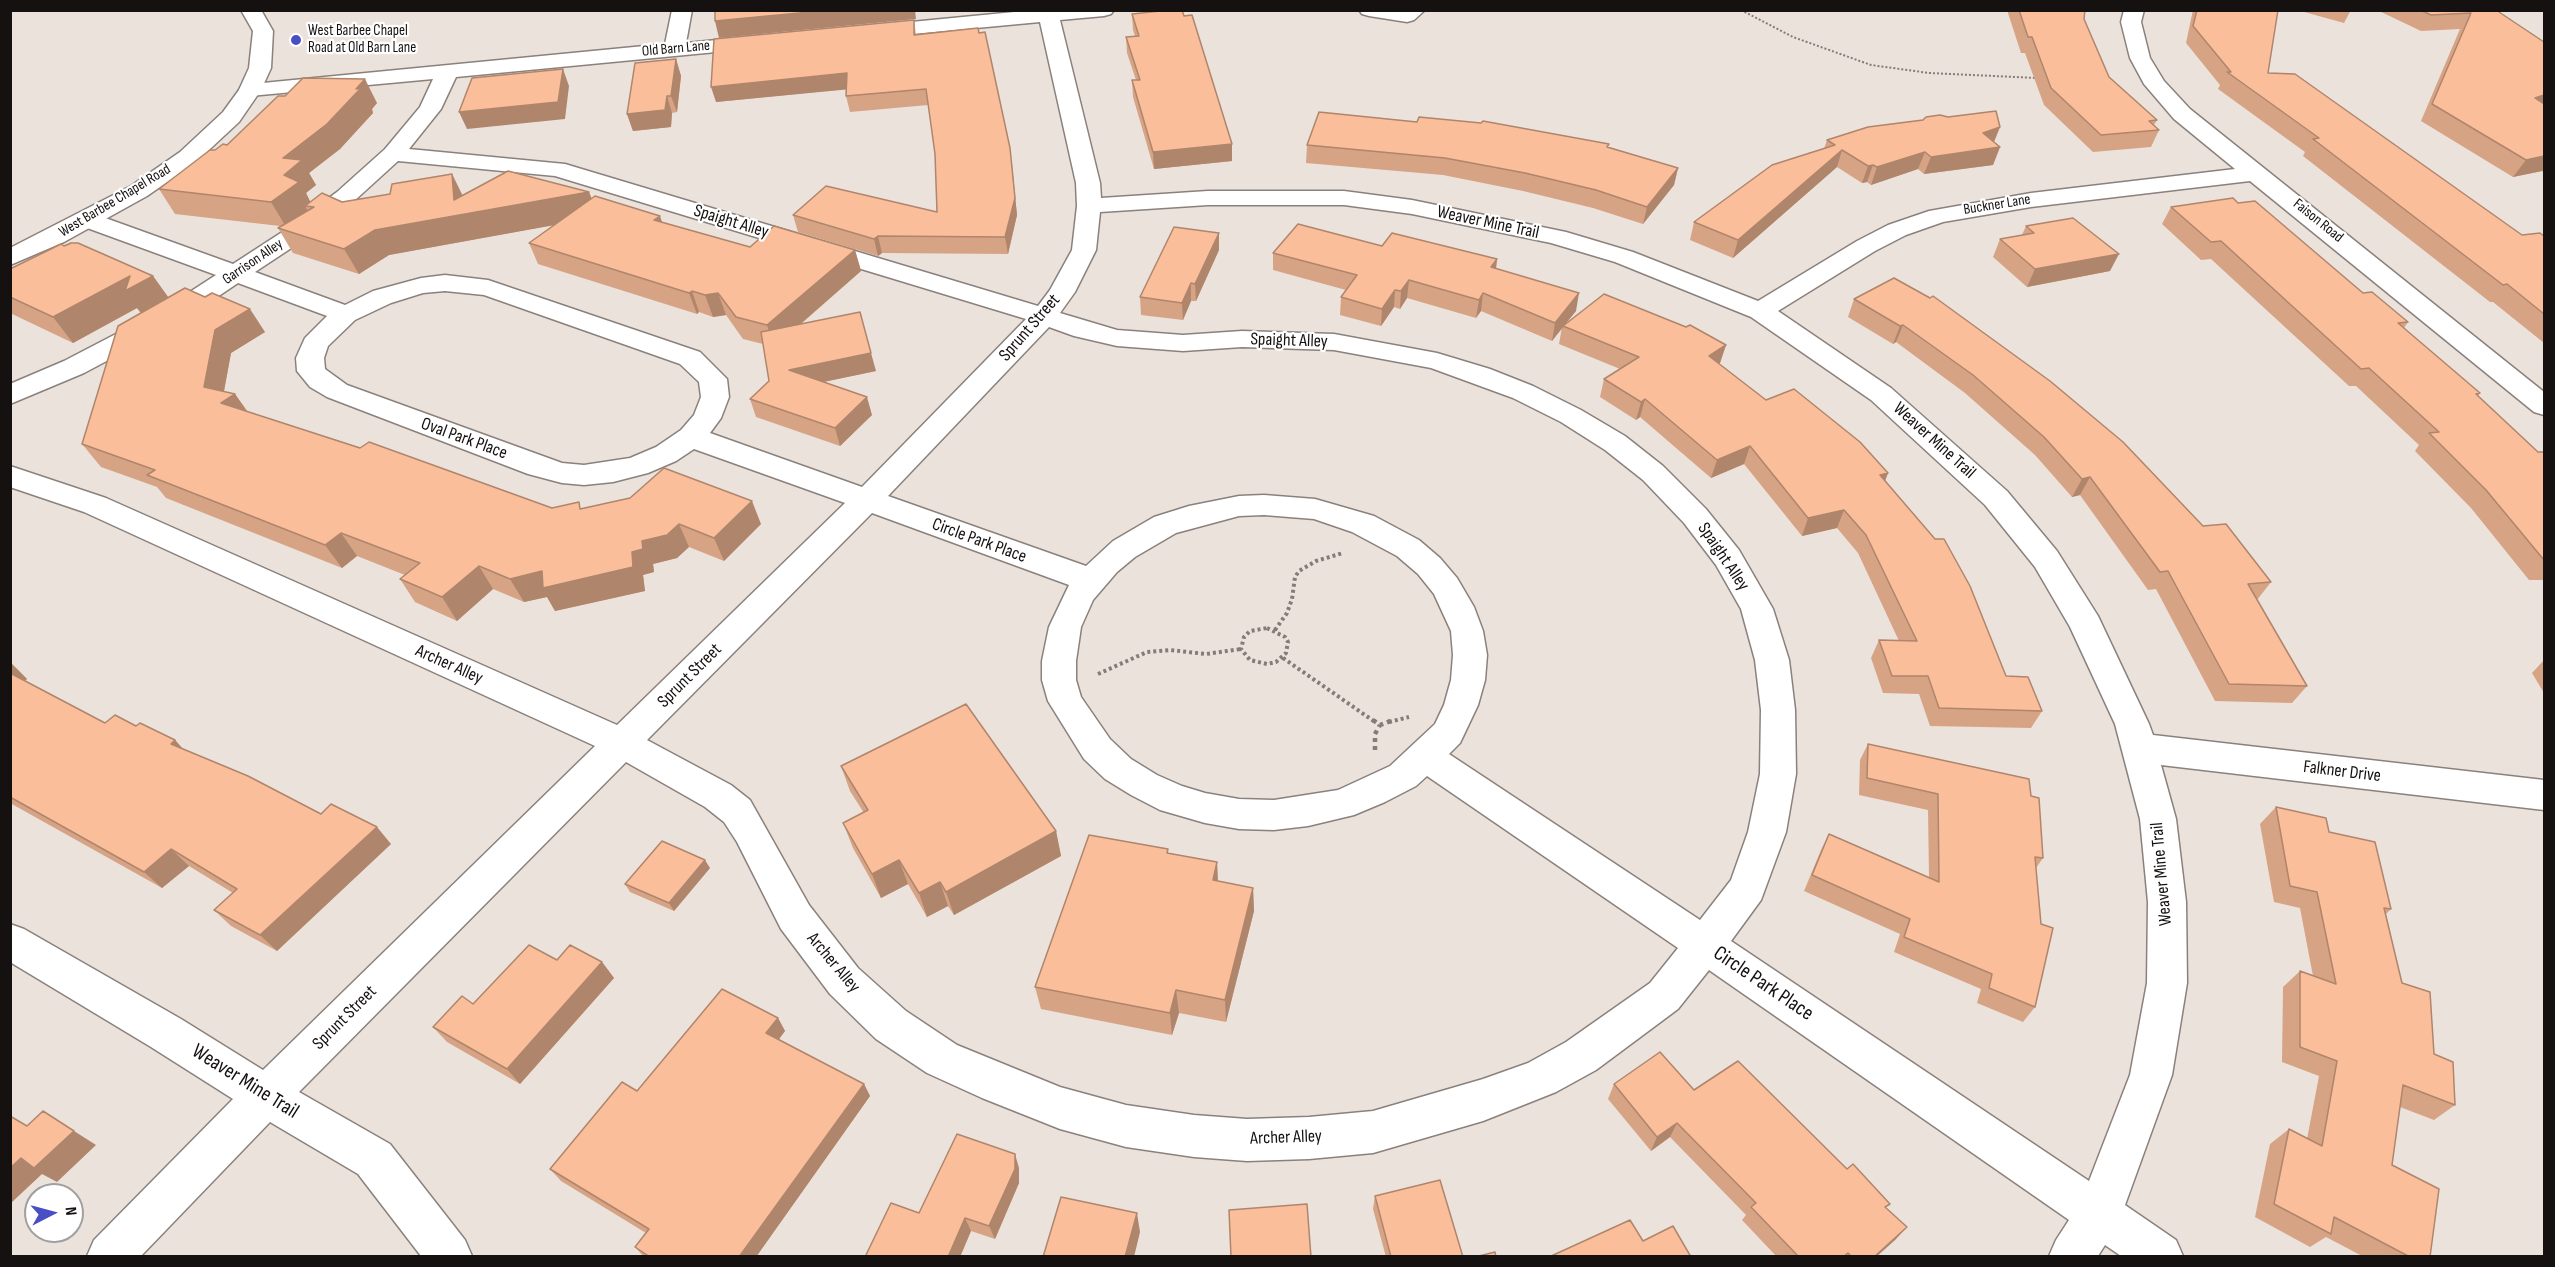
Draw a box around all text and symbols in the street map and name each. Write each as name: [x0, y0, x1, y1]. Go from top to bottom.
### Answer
place label: West Barbee Chapel Road at Old Barn Lane: [308, 22, 416, 57]
marker: West Barbee Chapel Road at Old Barn Lane: [289, 33, 303, 47]
street label: Old Barn Lane: [641, 37, 711, 61]
street label: West Barbee Chapel Road: [56, 161, 174, 241]
street label: Buckner Lane: [1962, 191, 2032, 219]
street label: Faison Road: [2289, 195, 2347, 247]
street label: Spaight Alley: [691, 200, 771, 244]
street label: Weaver Mine Trail: [1435, 202, 1541, 244]
street label: Garrison Alley: [219, 235, 287, 289]
street label: Sprunt Street: [995, 290, 1065, 366]
street label: Spaight Alley: [1250, 329, 1328, 353]
street label: Weaver Mine Trail: [1888, 398, 1980, 484]
street label: Oval Park Place: [418, 413, 510, 465]
street label: Circle Park Place: [929, 514, 1029, 568]
street label: Spaight Alley: [1692, 519, 1754, 595]
street label: Sprunt Street: [653, 639, 727, 713]
street label: Archer Alley: [412, 641, 486, 689]
street label: Falkner Drive: [2302, 757, 2382, 787]
street label: Weaver Mine Trail: [2147, 821, 2177, 927]
street label: Archer Alley: [802, 929, 864, 997]
street label: Circle Park Place: [1708, 941, 1818, 1027]
street label: Sprunt Street: [308, 981, 382, 1055]
street label: Weaver Mine Trail: [187, 1039, 303, 1125]
street label: Archer Alley: [1250, 1126, 1322, 1150]
north arrow: [24, 1183, 84, 1243]
text: N: [61, 1206, 80, 1217]

